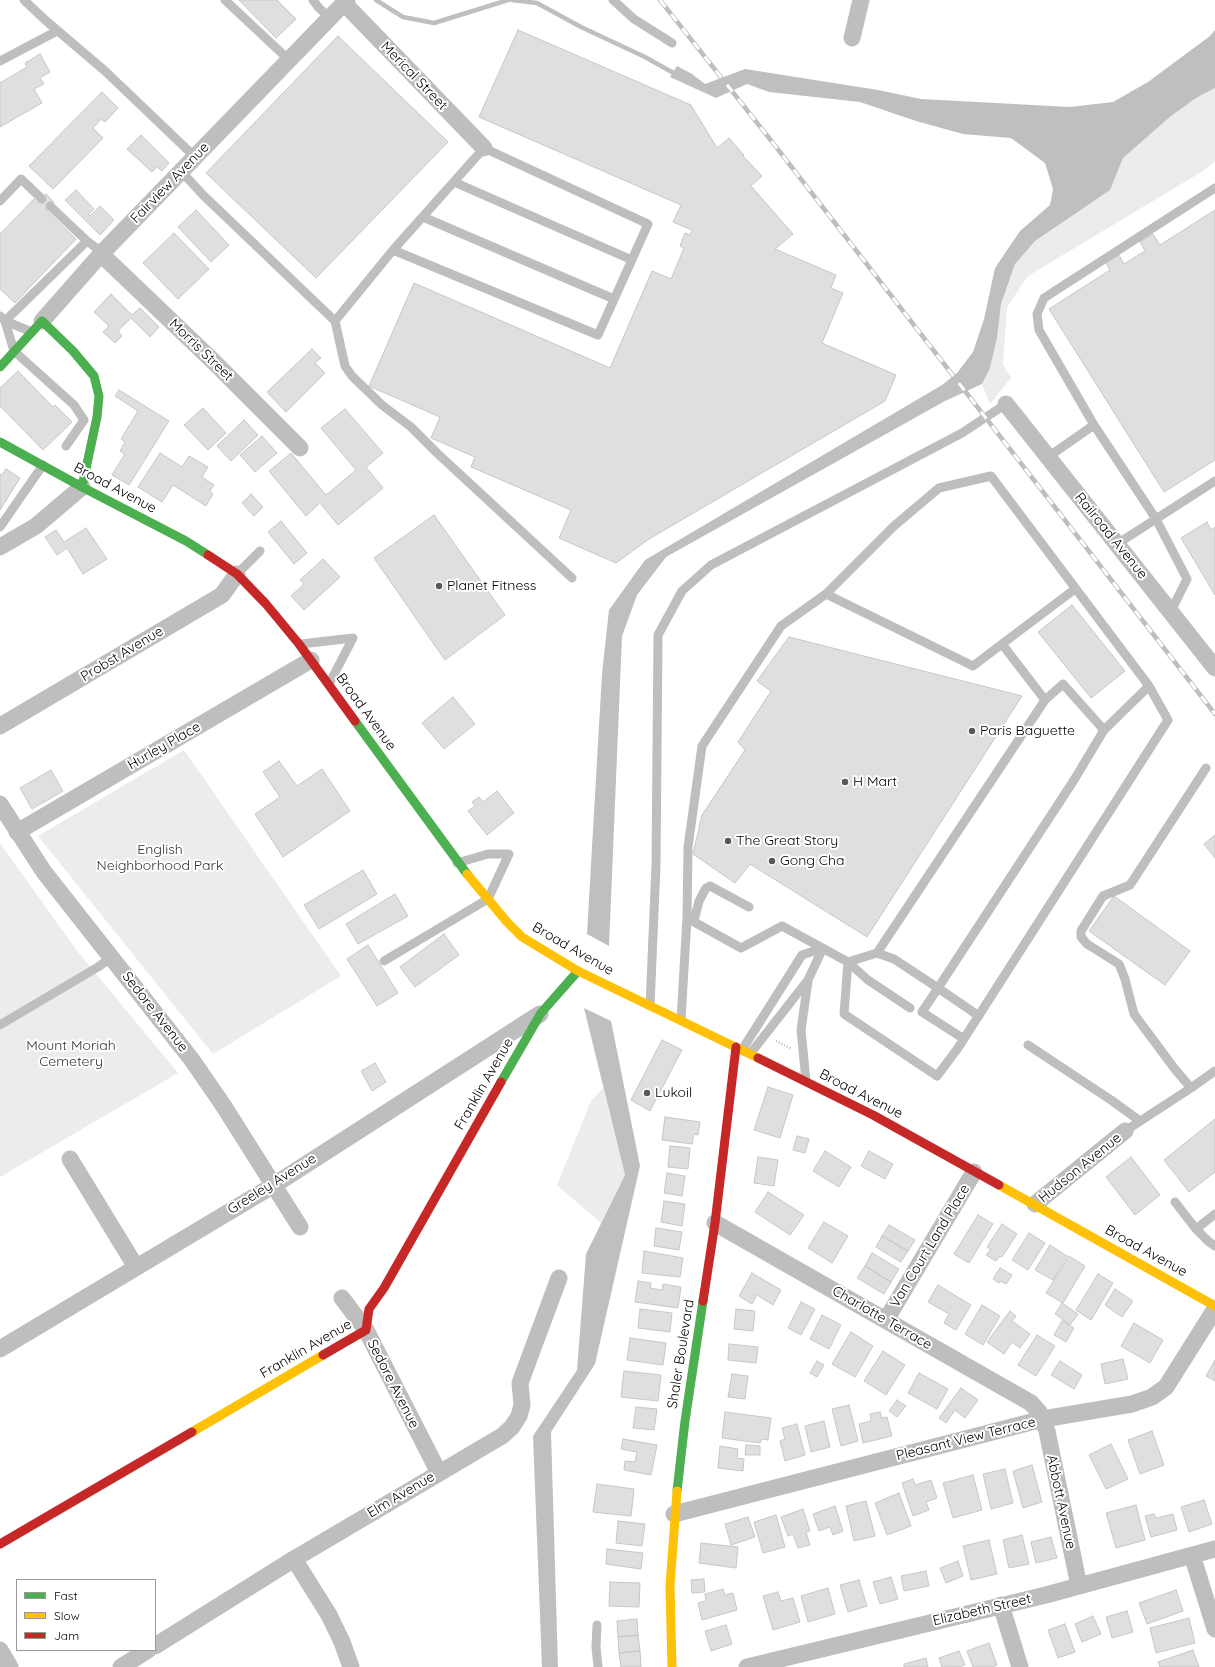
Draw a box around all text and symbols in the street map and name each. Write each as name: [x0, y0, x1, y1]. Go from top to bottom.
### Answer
street label: Merical Street: [377, 38, 451, 114]
street label: Fairview Avenue: [127, 139, 213, 227]
street label: Morris Street: [166, 315, 236, 385]
street label: Broad Avenue: [71, 459, 159, 517]
street label: Railroad Avenue: [1071, 489, 1151, 583]
place label: Planet Fitness: [447, 578, 536, 594]
marker: Planet Fitness: [434, 581, 444, 591]
street label: Probst Avenue: [78, 623, 166, 685]
street label: Broad Avenue: [332, 670, 400, 754]
street label: Hurley Place: [125, 718, 203, 774]
place label: Paris Baguette: [980, 723, 1075, 739]
marker: Paris Baguette: [967, 726, 977, 736]
place label: H Mart: [853, 774, 897, 790]
marker: H Mart: [840, 777, 850, 787]
place label: The Great Story: [736, 833, 838, 849]
marker: The Great Story: [723, 836, 733, 846]
park label: English Neighborhood Park: [97, 842, 223, 874]
place label: Gong Cha: [780, 853, 844, 869]
marker: Gong Cha: [767, 856, 777, 866]
street label: Broad Avenue: [529, 919, 617, 979]
street label: Sedore Avenue: [118, 968, 192, 1056]
street label: Franklin Avenue: [451, 1035, 517, 1133]
park label: Mount Moriah Cemetery: [26, 1038, 116, 1070]
street label: Broad Avenue: [817, 1066, 905, 1122]
place label: Lukoil: [655, 1085, 692, 1101]
marker: Lukoil: [642, 1088, 652, 1098]
street label: Hudson Avenue: [1035, 1130, 1125, 1206]
street label: Greeley Avenue: [225, 1150, 319, 1218]
street label: Van Court Land Place: [887, 1181, 973, 1311]
street label: Broad Avenue: [1102, 1222, 1190, 1280]
street label: Charlotte Terrace: [829, 1283, 935, 1353]
street label: Shaler Boulevard: [664, 1298, 698, 1410]
street label: Franklin Avenue: [257, 1316, 355, 1382]
street label: Sedore Avenue: [363, 1337, 423, 1431]
street label: Pleasant View Terrace: [894, 1414, 1038, 1464]
street label: Abbott Avenue: [1043, 1453, 1079, 1551]
street label: Elm Avenue: [364, 1468, 438, 1522]
legend: [16, 1579, 156, 1651]
text: Fast: [54, 1588, 78, 1603]
street label: Elizabeth Street: [931, 1591, 1033, 1629]
text: Slow: [54, 1608, 80, 1623]
text: Jam: [54, 1628, 79, 1643]

